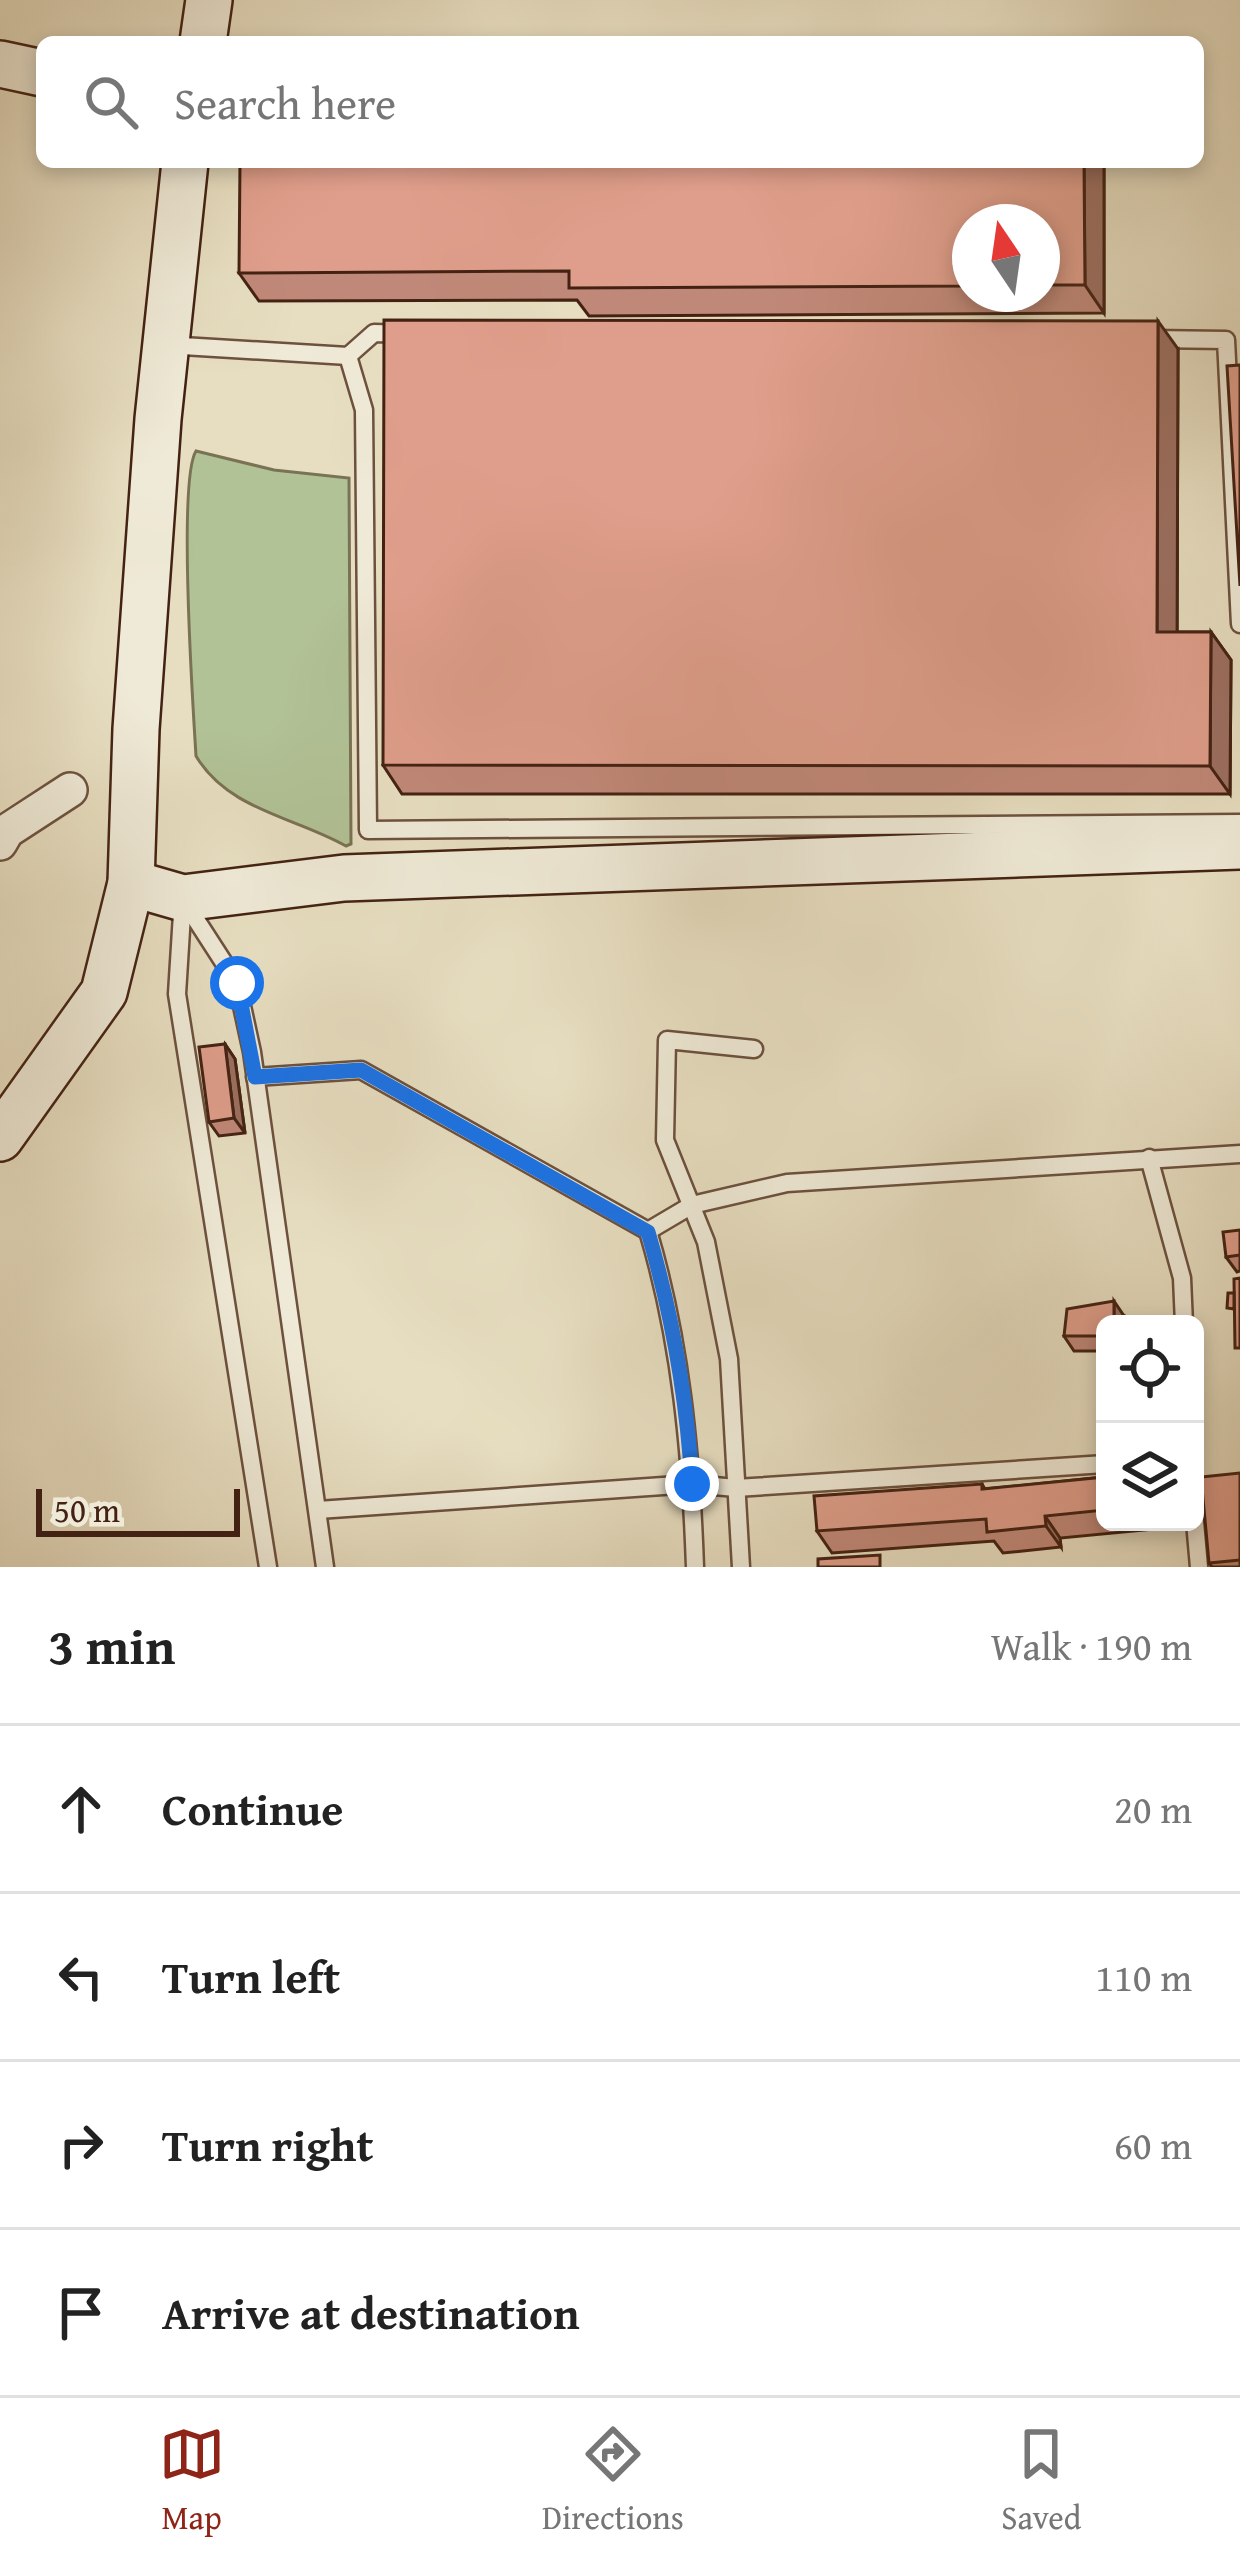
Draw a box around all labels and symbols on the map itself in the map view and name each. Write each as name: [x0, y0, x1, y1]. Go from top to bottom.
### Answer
north arrow: [952, 204, 1060, 312]
route start: [210, 956, 264, 1010]
route end: [665, 1457, 719, 1511]
scale bar: [36, 1483, 240, 1536]

